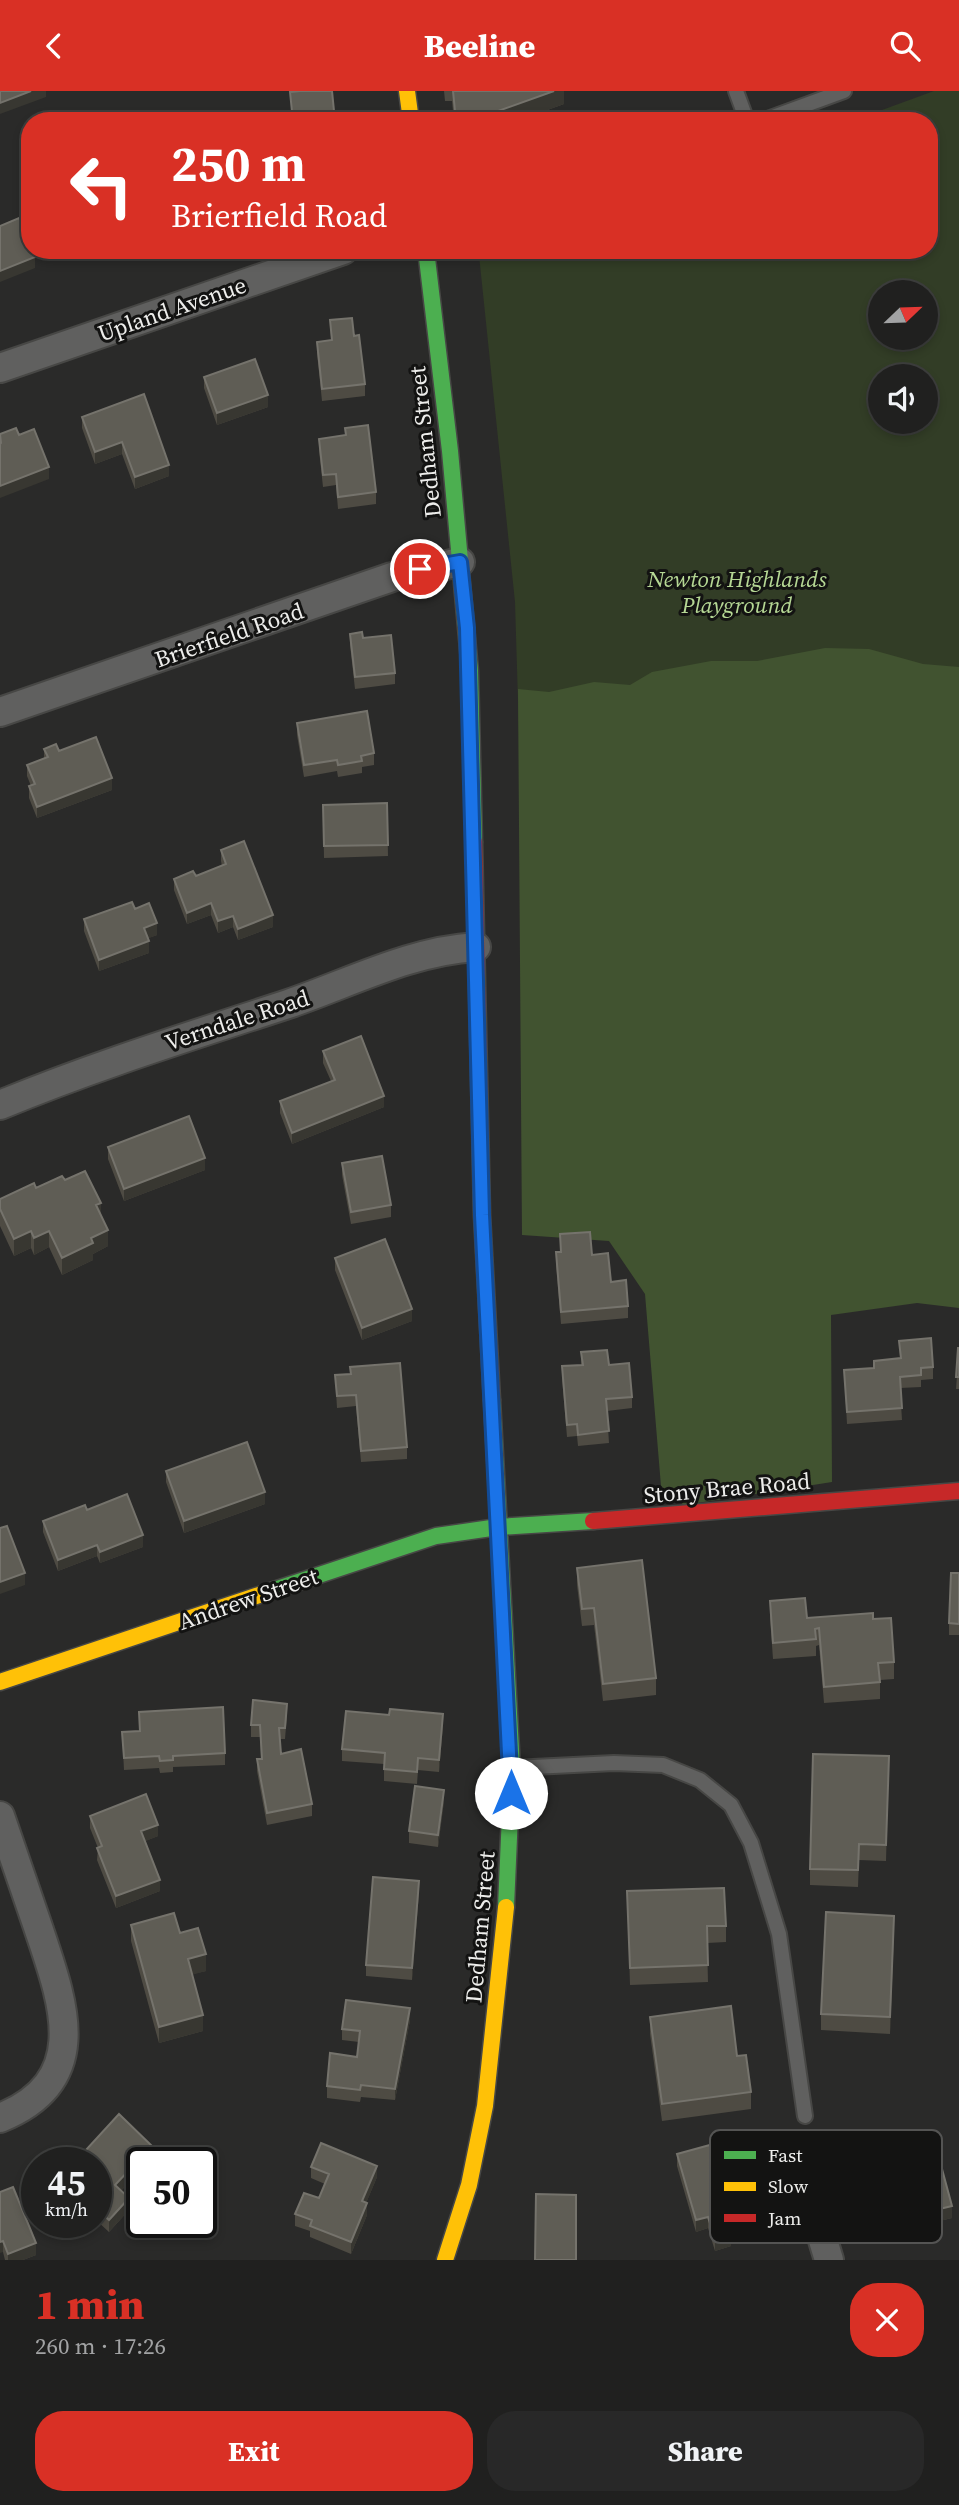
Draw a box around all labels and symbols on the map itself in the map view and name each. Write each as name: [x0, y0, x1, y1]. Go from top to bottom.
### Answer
street label: Upland Avenue: [93, 269, 251, 349]
north arrow: [868, 280, 938, 350]
street label: Dedham Street: [401, 364, 449, 519]
pin: [390, 539, 450, 599]
park label: Newton Highlands Playground: [647, 563, 827, 621]
street label: Brierfield Road: [150, 595, 308, 675]
street label: Verndale Road: [161, 982, 313, 1058]
street label: Stony Brae Road: [642, 1465, 812, 1511]
street label: Andrew Street: [174, 1560, 323, 1638]
position arrow: [474, 1756, 548, 1830]
street label: Dedham Street: [457, 1849, 503, 2004]
legend: [710, 2130, 942, 2243]
text: Fast: [768, 2142, 803, 2168]
speed limit sign: 50: [126, 2147, 217, 2238]
text: Slow: [768, 2173, 809, 2199]
text: Jam: [767, 2205, 801, 2231]

